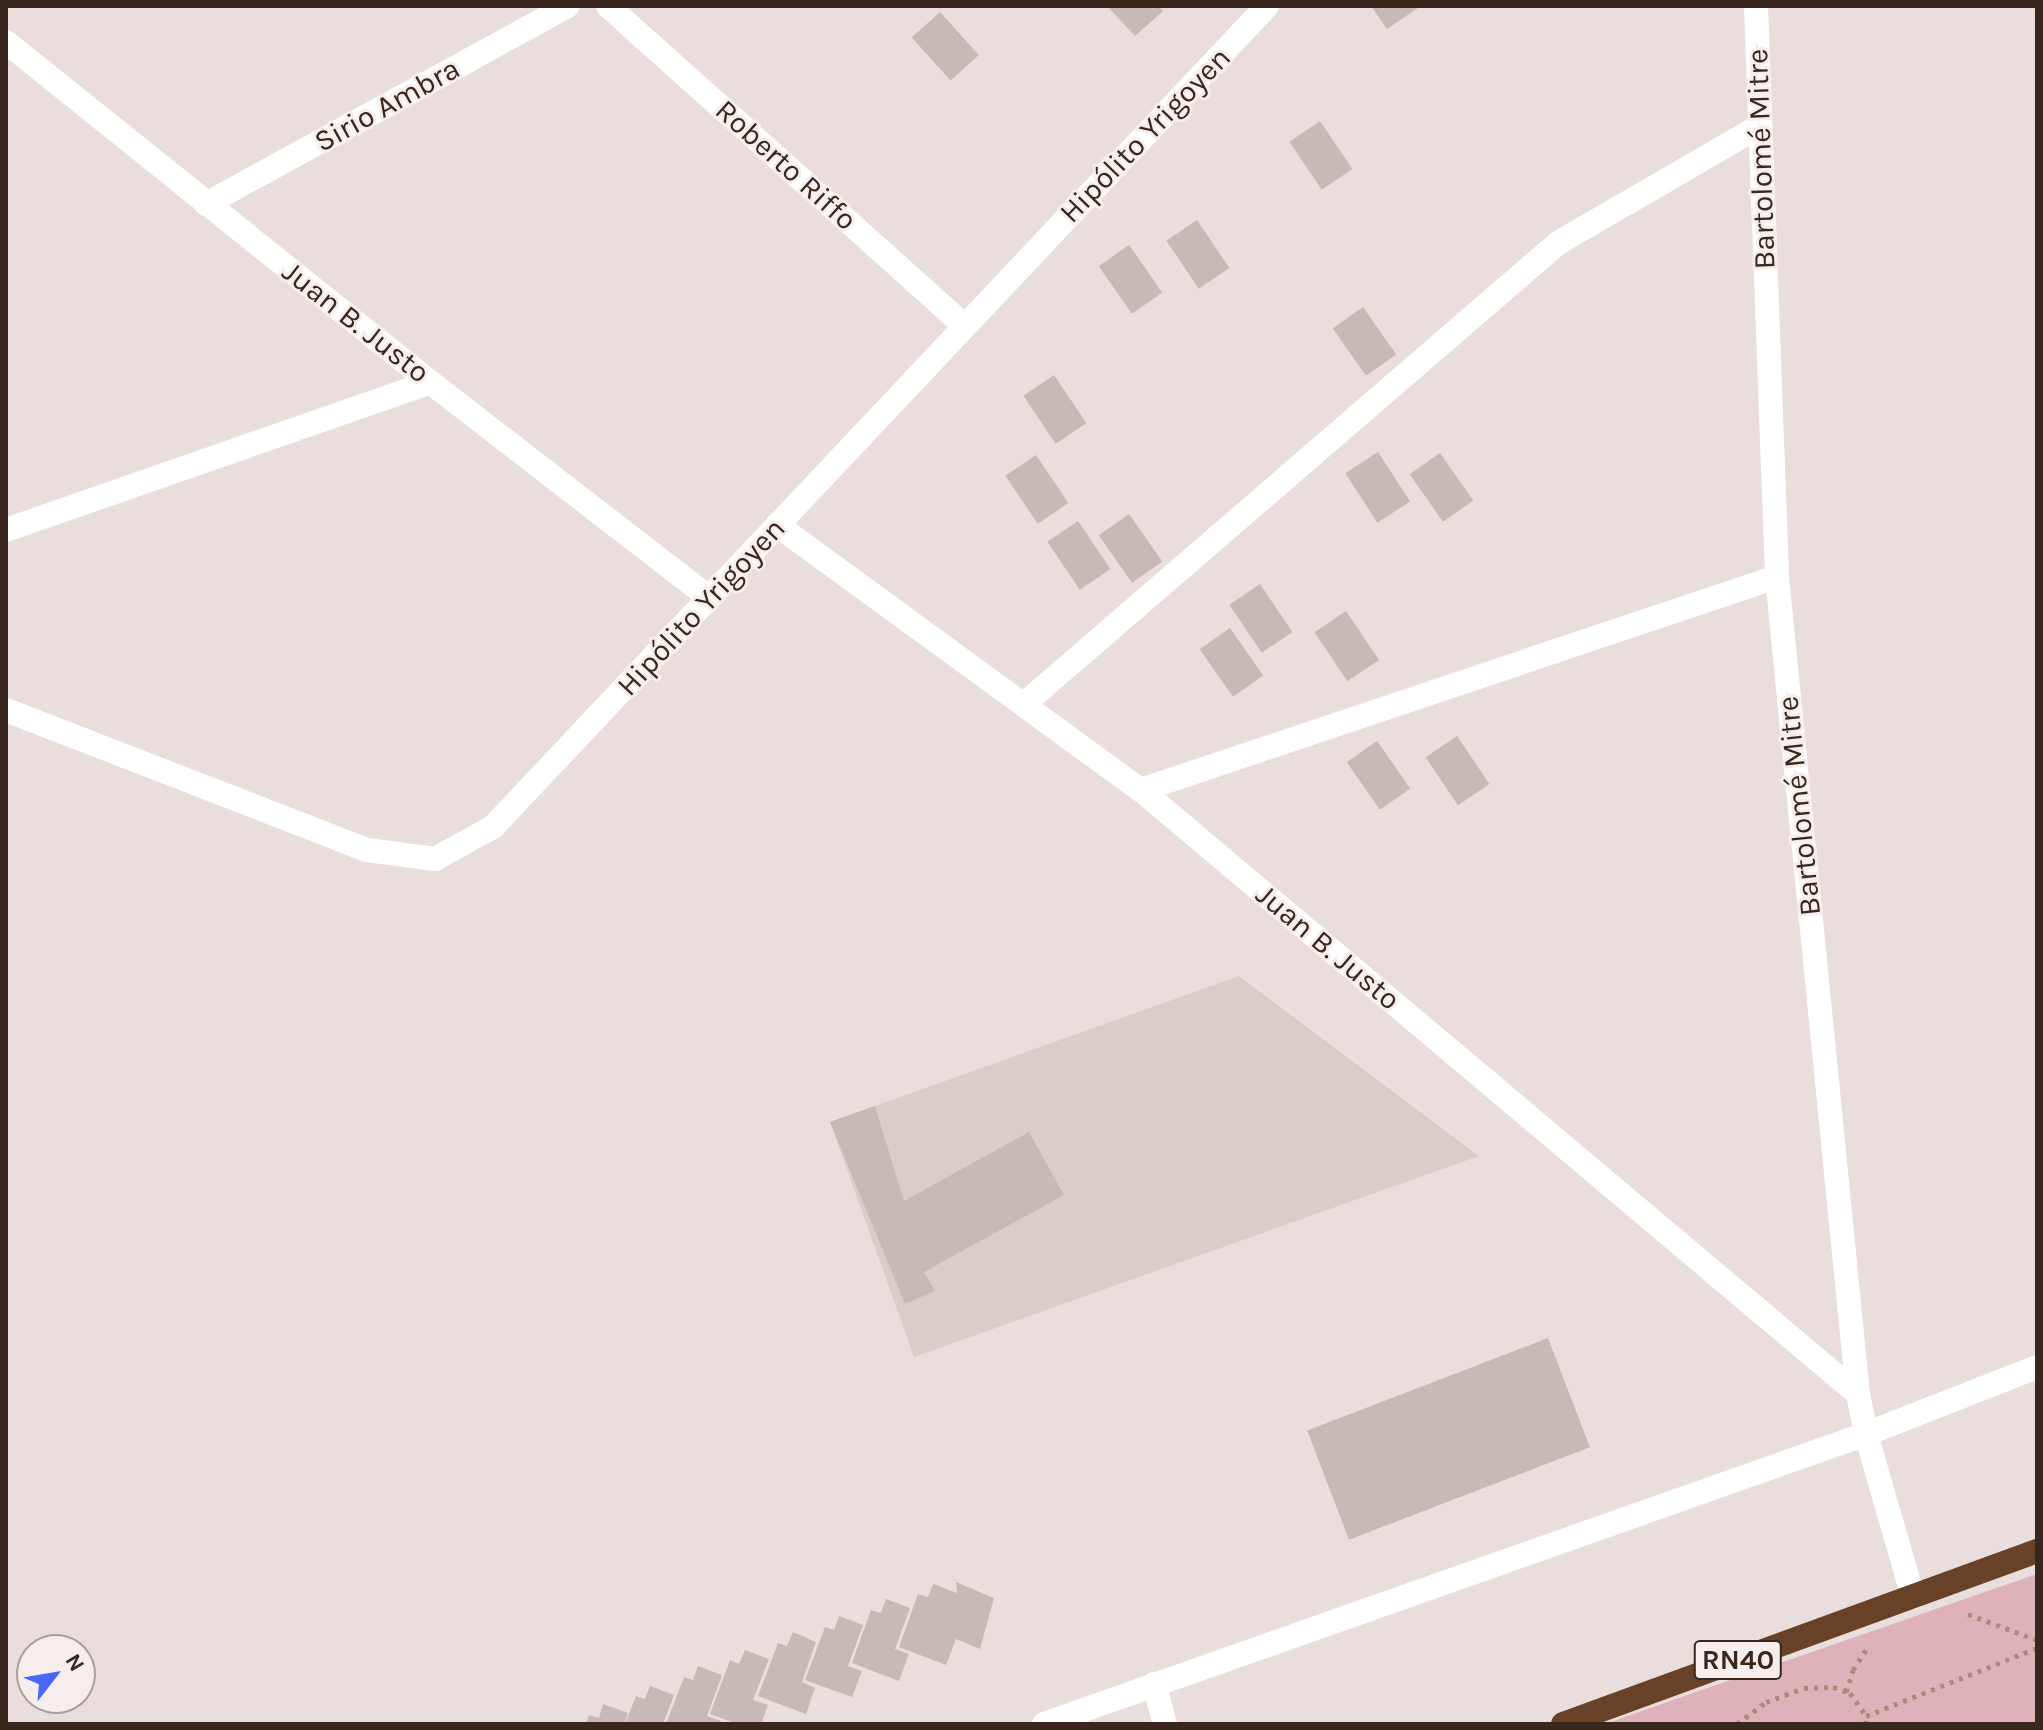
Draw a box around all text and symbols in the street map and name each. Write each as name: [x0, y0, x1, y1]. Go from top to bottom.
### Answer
street label: Hipólito Yrigoyen: [1052, 40, 1238, 230]
street label: Bartolomé Mitre: [1739, 48, 1783, 270]
street label: Sirio Ambra: [308, 50, 466, 160]
street label: Roberto Riffo: [708, 92, 864, 238]
street label: Juan B. Justo: [275, 253, 437, 391]
street label: Hipólito Yrigoyen: [609, 511, 793, 703]
street label: Bartolomé Mitre: [1770, 694, 1828, 918]
street label: Juan B. Justo: [1249, 876, 1407, 1018]
north arrow: [16, 1634, 96, 1714]
road number: RN40: [1692, 1636, 1784, 1684]
text: N: [60, 1649, 90, 1676]

